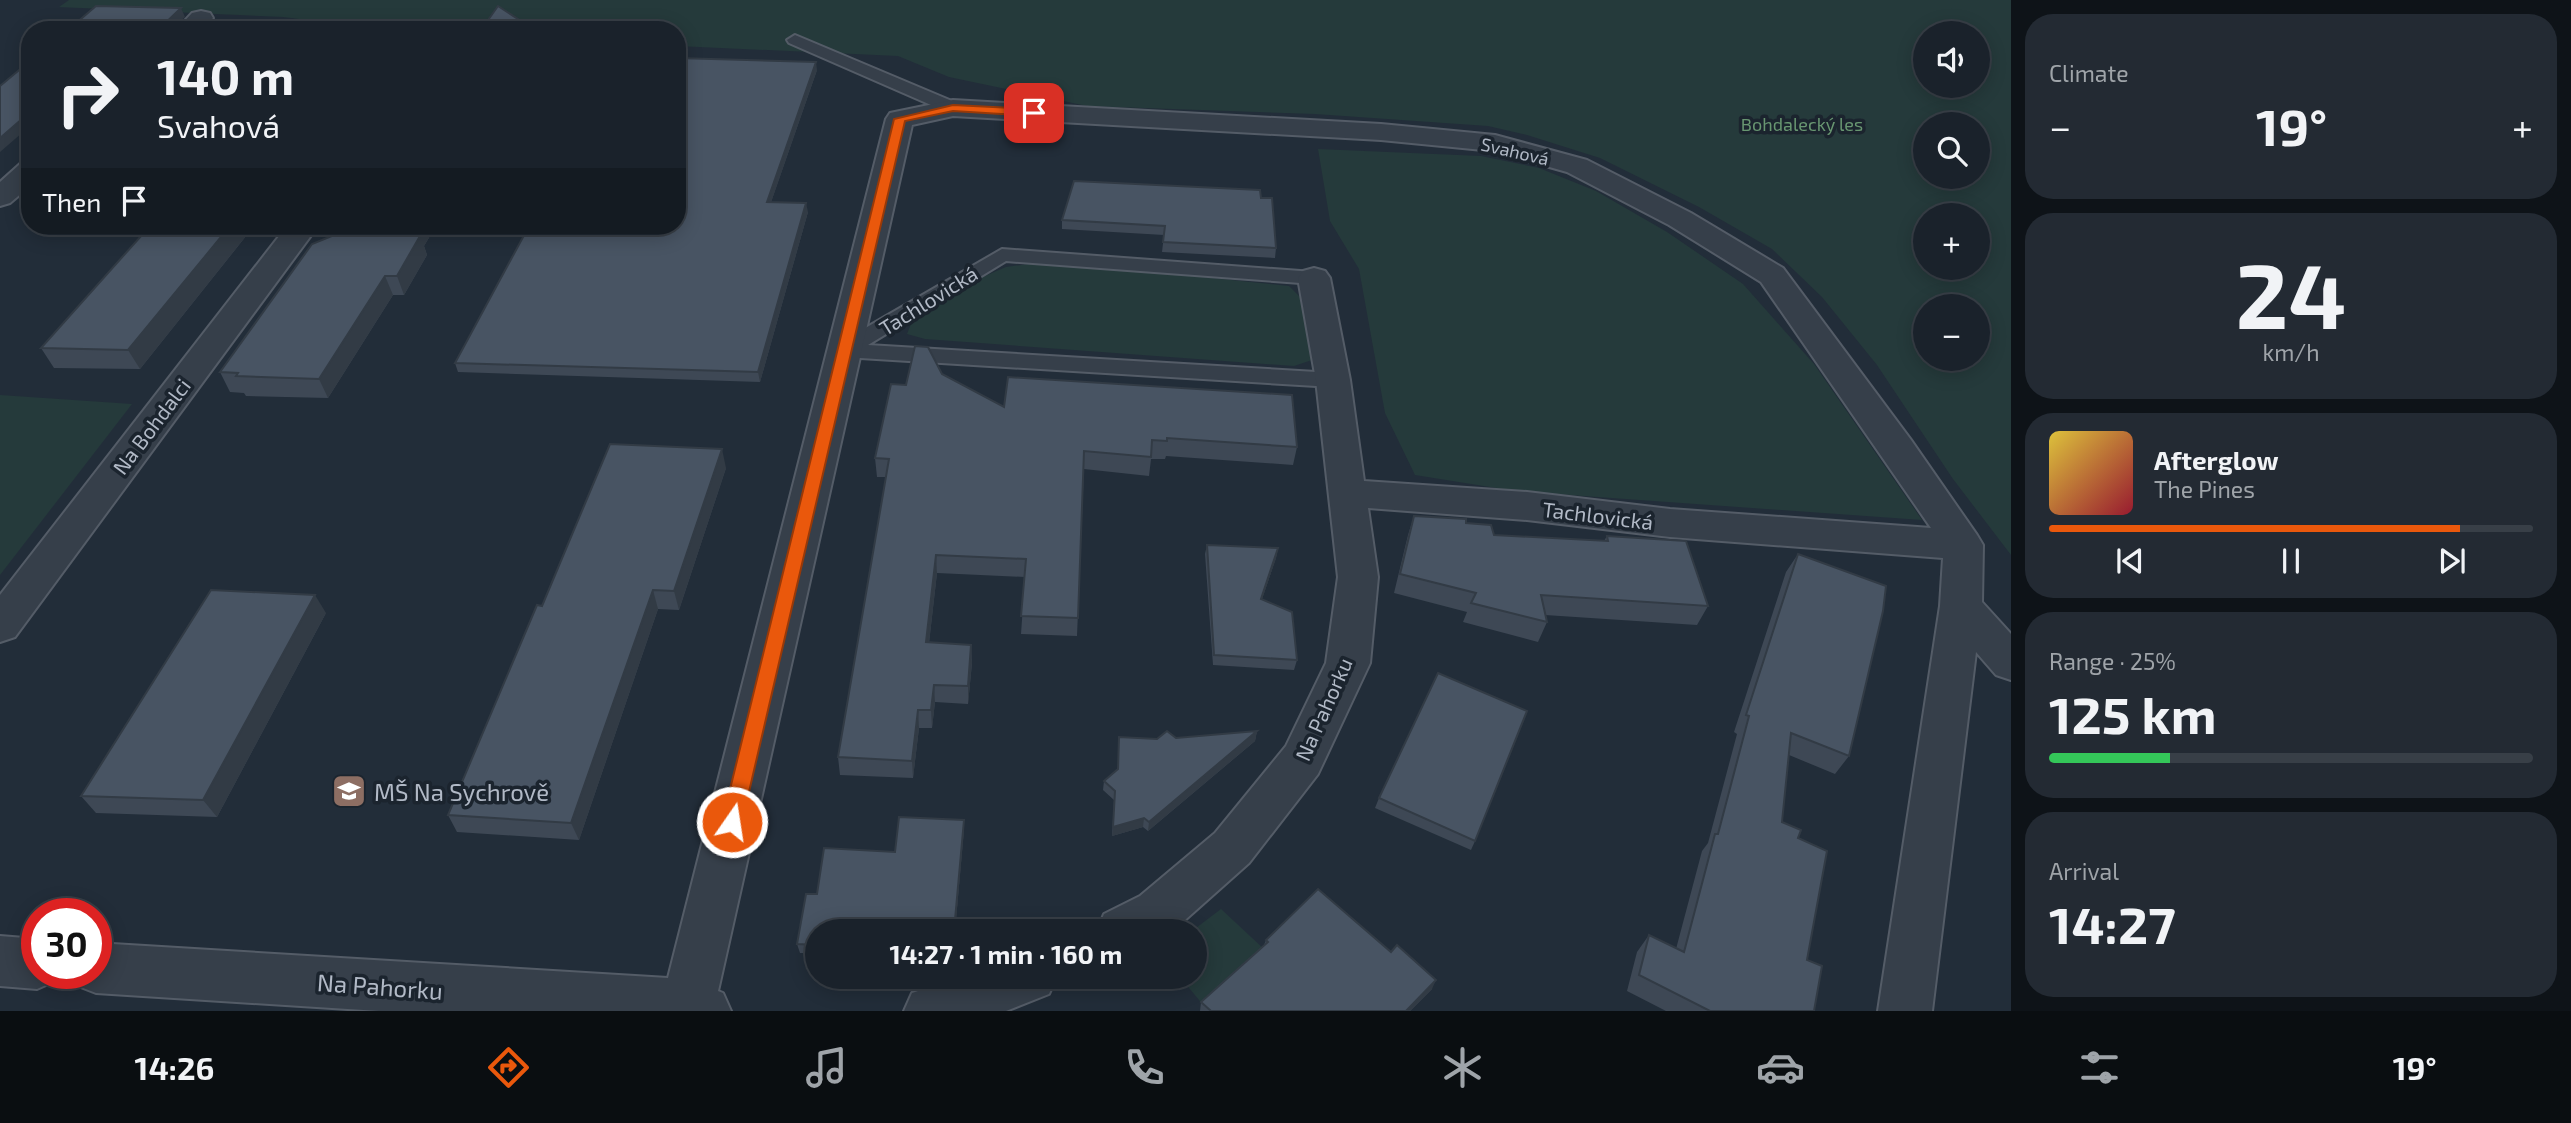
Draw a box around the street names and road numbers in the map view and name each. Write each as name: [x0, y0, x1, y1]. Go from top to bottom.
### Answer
street label: Svahová: [1479, 132, 1551, 170]
street label: Tachlovická: [874, 260, 982, 340]
street label: Na Bohdalci: [107, 373, 195, 479]
street label: Tachlovická: [1541, 496, 1655, 534]
street label: Na Pahorku: [1289, 654, 1357, 764]
street label: Na Pahorku: [316, 967, 444, 1005]

